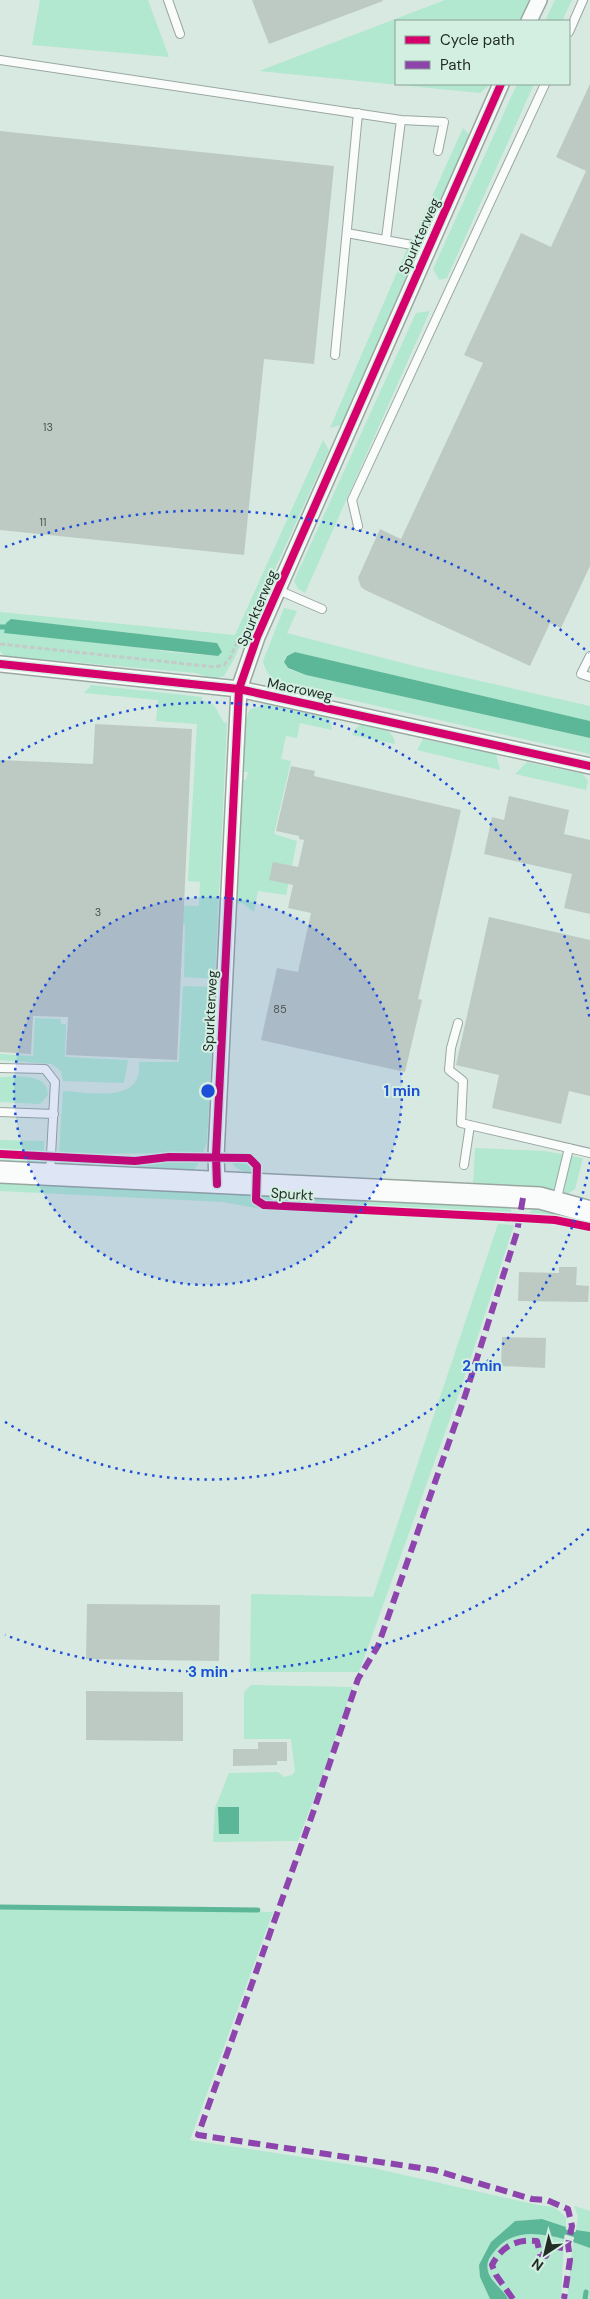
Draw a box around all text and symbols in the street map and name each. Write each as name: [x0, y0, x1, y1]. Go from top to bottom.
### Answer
legend: [395, 20, 570, 85]
text: Cycle path: [440, 30, 515, 50]
text: Path: [440, 55, 471, 75]
street label: Spurkterweg: [394, 195, 444, 277]
house number: 13: [43, 420, 53, 434]
house number: 11: [40, 515, 46, 529]
street label: Spurkterweg: [233, 567, 281, 649]
street label: Macroweg: [266, 673, 335, 705]
house number: 3: [95, 905, 101, 919]
street label: Spurkterweg: [199, 970, 221, 1052]
house number: 85: [273, 1002, 287, 1016]
text: 1 min: [384, 1081, 420, 1101]
centre of rings: [199, 1082, 217, 1100]
street label: Spurkt: [270, 1184, 314, 1204]
text: 2 min: [462, 1356, 502, 1376]
text: 3 min: [188, 1662, 228, 1682]
north arrow: [520, 2229, 570, 2279]
text: N: [528, 2254, 547, 2275]

